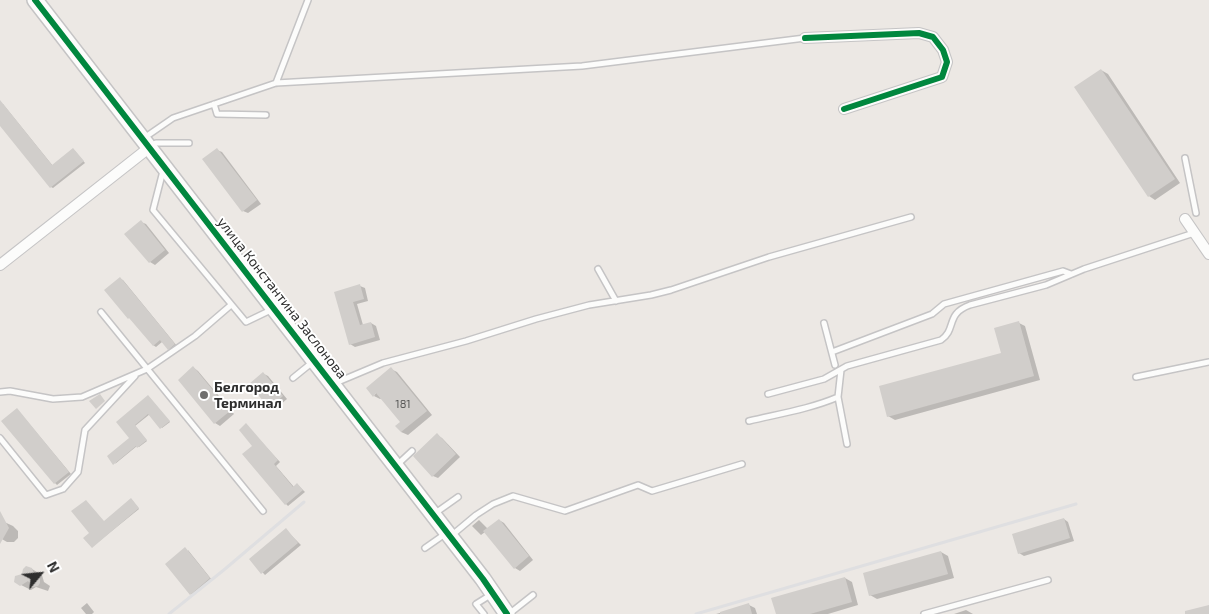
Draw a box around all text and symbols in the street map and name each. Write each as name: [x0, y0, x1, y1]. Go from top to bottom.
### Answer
street label: улица Константина Заслонова: [214, 214, 350, 382]
place label: Белгород Терминал: [214, 379, 282, 412]
marker: Белгород Терминал: [198, 389, 210, 401]
house number: 181: [395, 397, 411, 411]
north arrow: [15, 549, 65, 599]
text: N: [44, 558, 64, 575]

